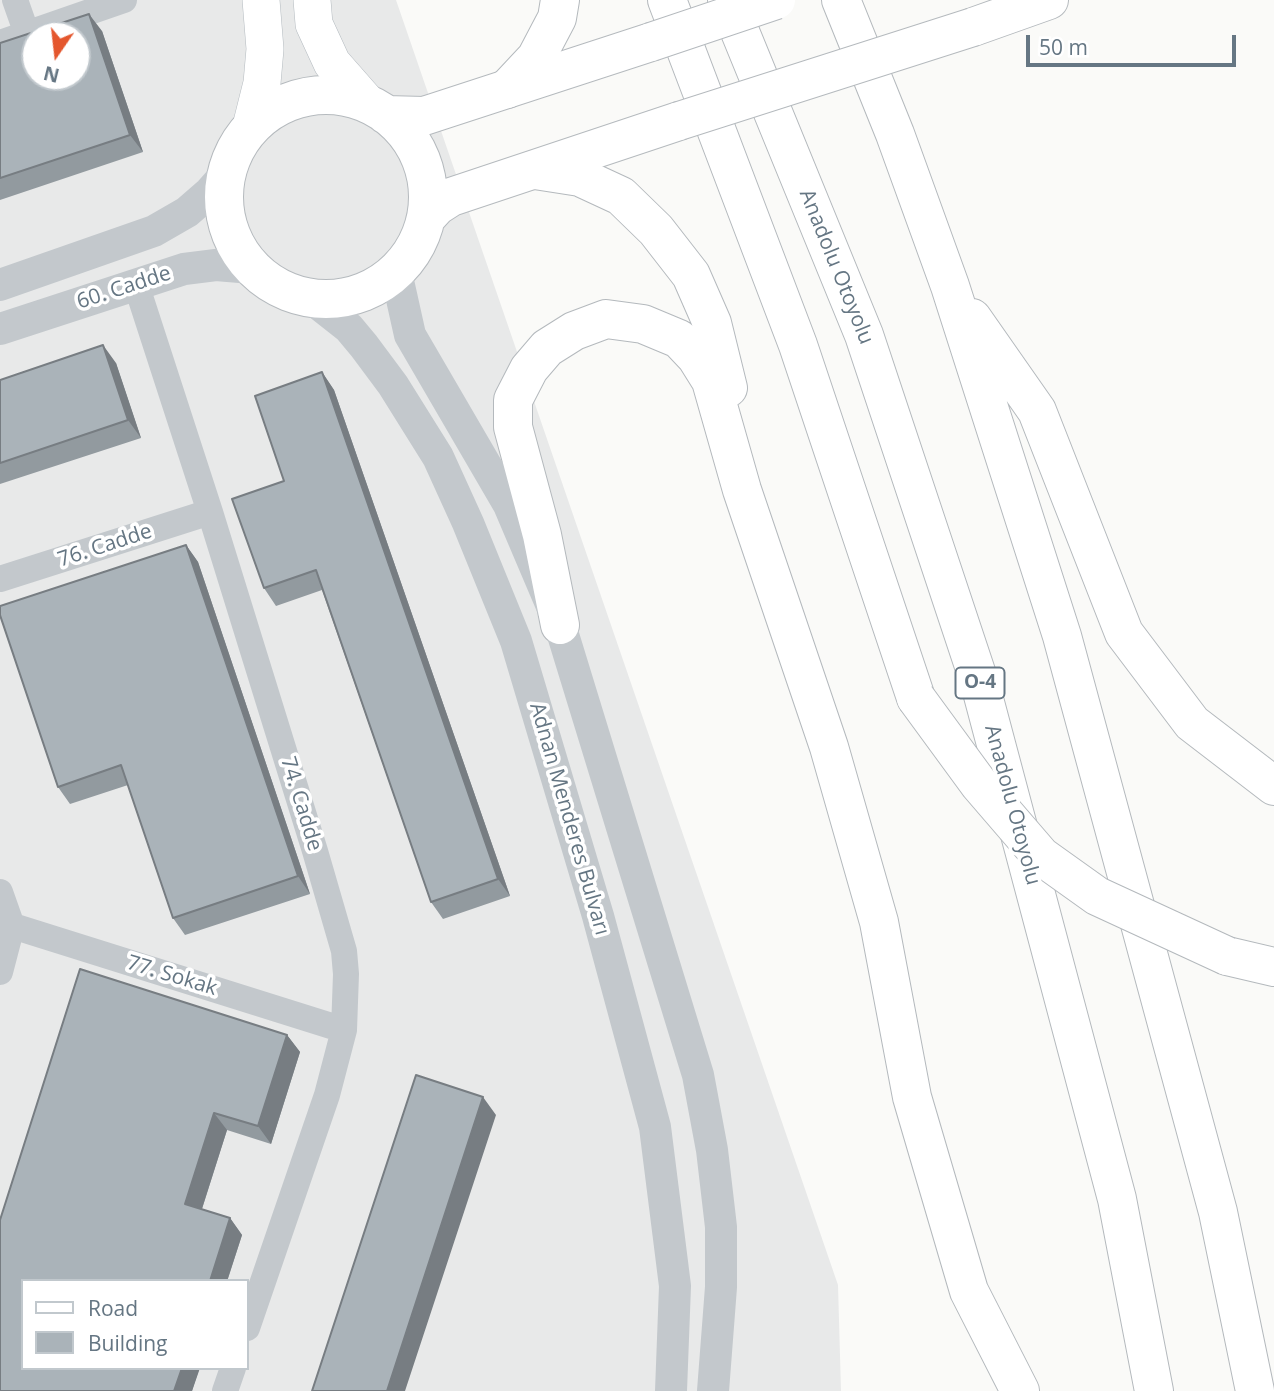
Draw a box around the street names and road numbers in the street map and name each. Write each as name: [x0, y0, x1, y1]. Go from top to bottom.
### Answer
street label: Anadolu Otoyolu: [793, 186, 879, 348]
street label: 60. Cadde: [74, 261, 174, 315]
street label: 76. Cadde: [55, 519, 155, 573]
road number: O-4: [956, 668, 1004, 698]
street label: Adnan Menderes Bulvarı: [524, 700, 614, 938]
street label: Anadolu Otoyolu: [979, 722, 1045, 888]
street label: 74. Cadde: [275, 754, 327, 854]
street label: 77. Sokak: [124, 950, 220, 1002]

